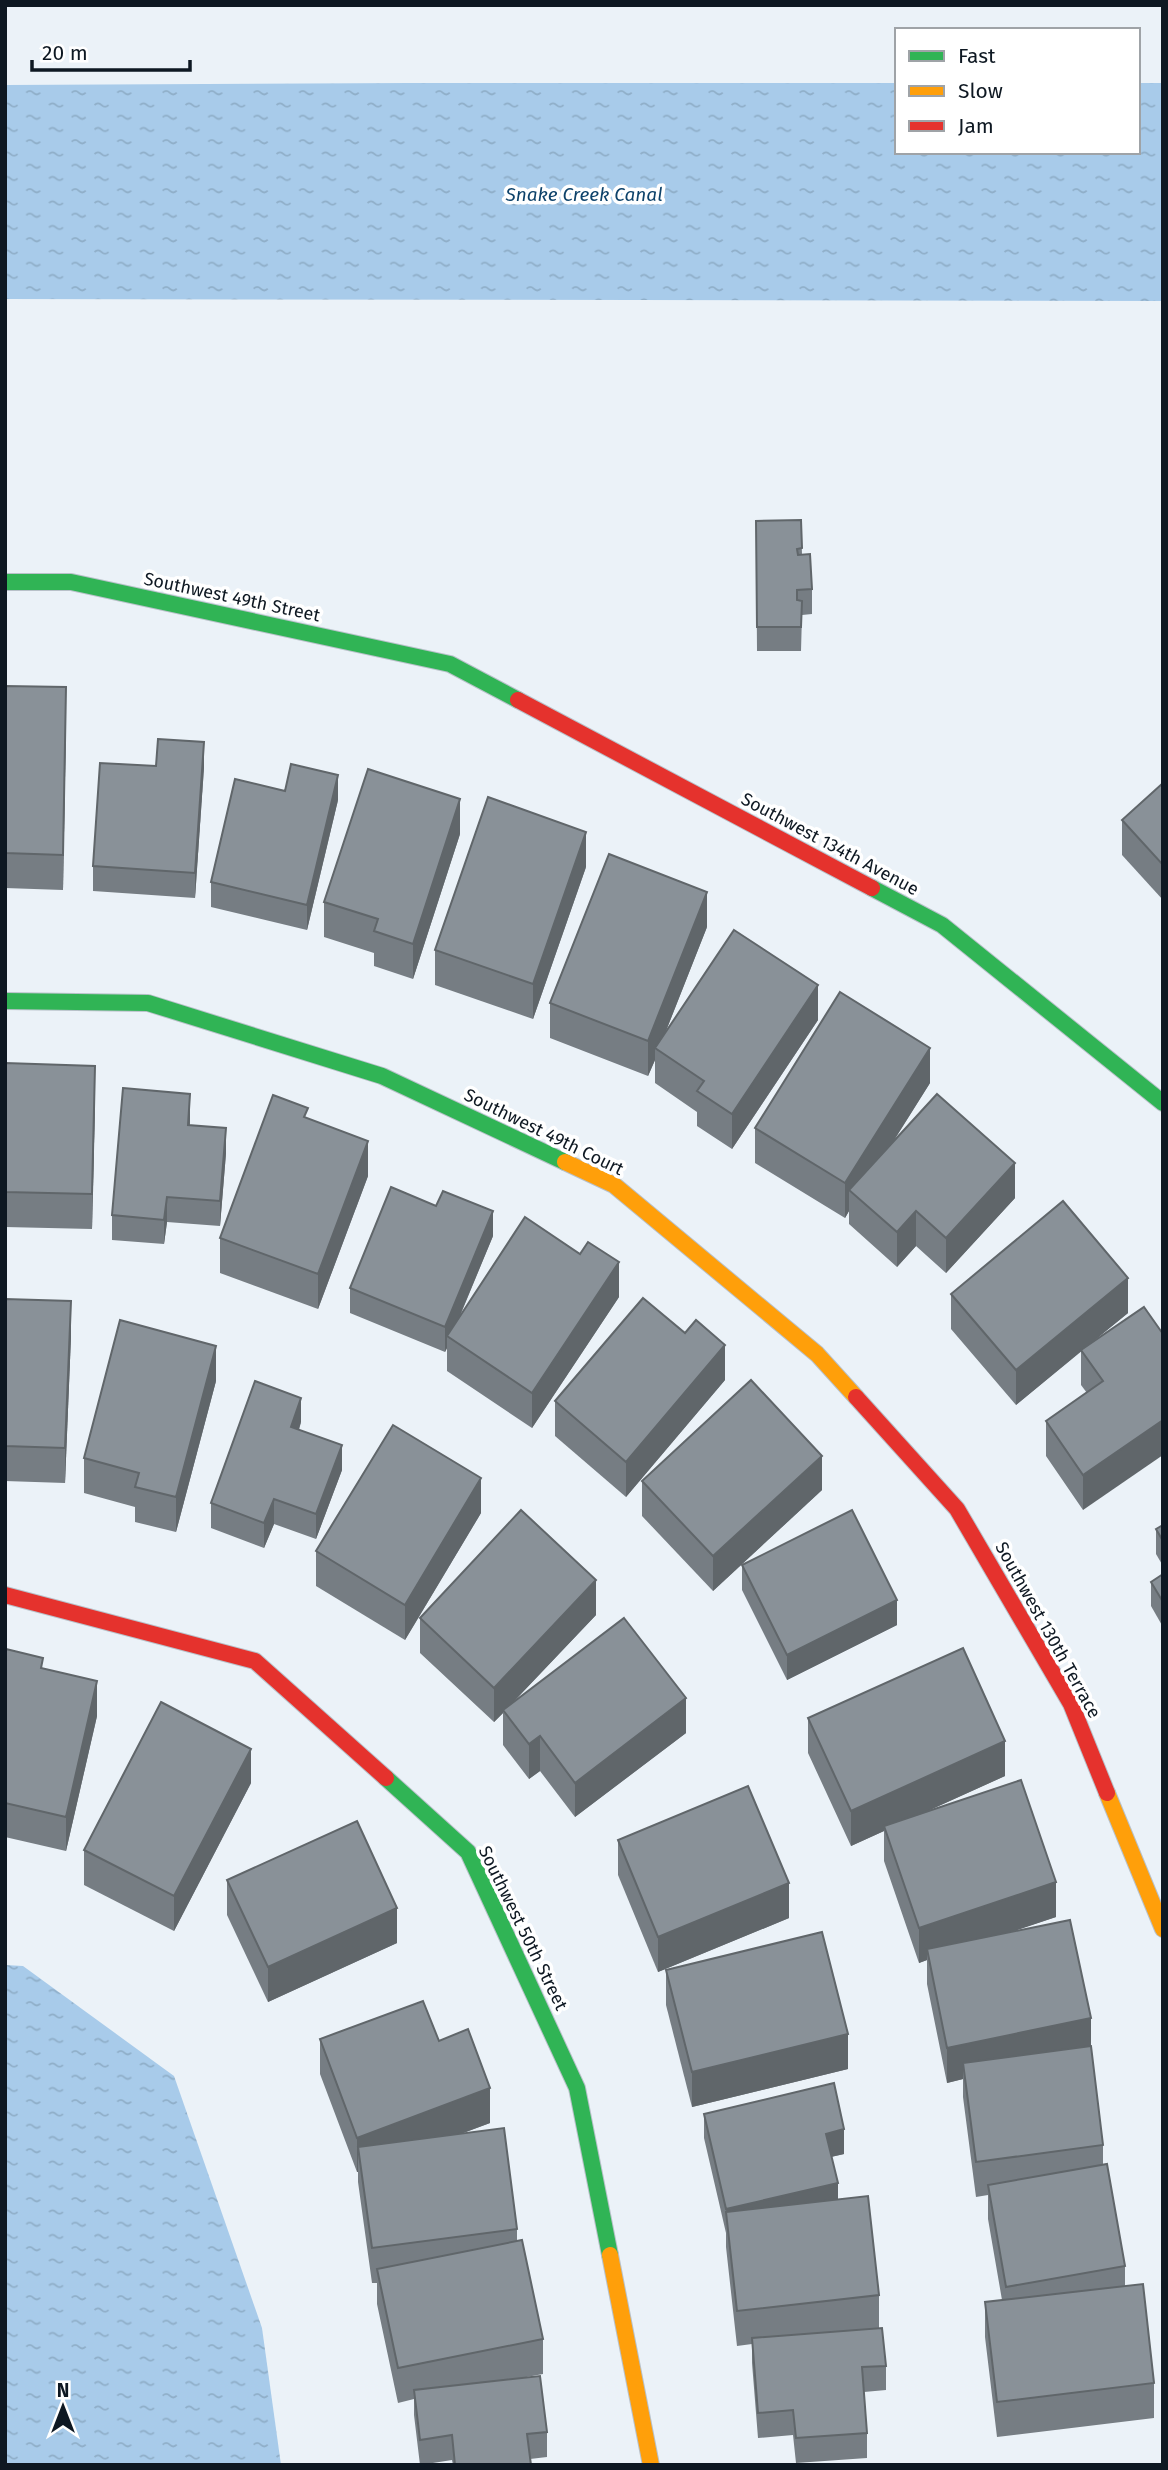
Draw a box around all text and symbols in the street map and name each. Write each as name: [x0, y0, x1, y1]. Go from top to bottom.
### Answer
scale bar: [32, 28, 189, 72]
legend: [895, 28, 1140, 154]
text: 20 m: [42, 40, 88, 66]
text: Fast: [958, 43, 996, 69]
text: Slow: [958, 78, 1003, 104]
text: Jam: [958, 113, 994, 139]
water label: Snake Creek Canal: [504, 183, 663, 206]
street label: Southwest 49th Street: [142, 568, 323, 627]
street label: Southwest 134th Avenue: [737, 788, 923, 900]
street label: Southwest 49th Court: [461, 1084, 628, 1180]
street label: Southwest 130th Terrace: [990, 1538, 1106, 1722]
street label: Southwest 50th Street: [474, 1842, 573, 2014]
north arrow: [28, 2372, 98, 2442]
text: N: [57, 2379, 69, 2402]

